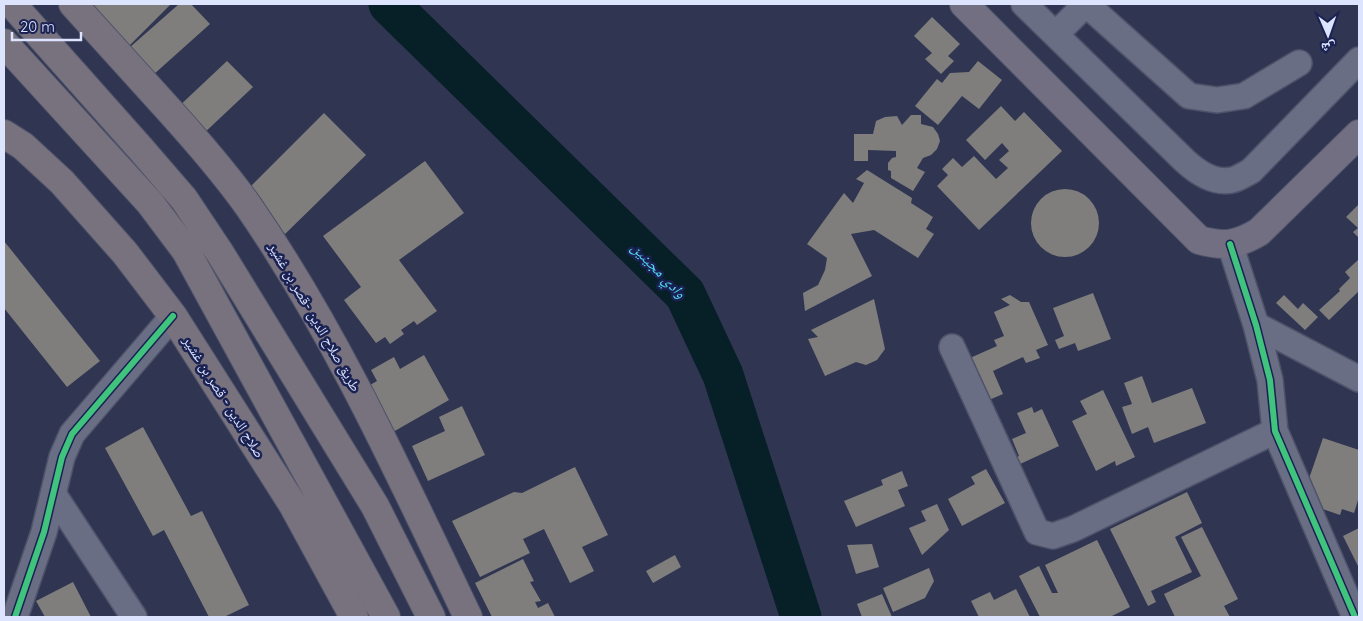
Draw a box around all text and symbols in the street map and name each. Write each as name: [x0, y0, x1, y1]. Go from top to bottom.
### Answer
scale bar: [12, 10, 81, 42]
north arrow: [1303, 10, 1353, 60]
text: 20 m: [20, 17, 55, 36]
text: ش: [1321, 39, 1336, 57]
street label: طريق صلاح الدين -قصر بن غشير: [264, 238, 365, 395]
water label: وادي مجينين: [626, 238, 690, 304]
street label: صلاح الدين - قصر بن غشير: [178, 332, 269, 462]

